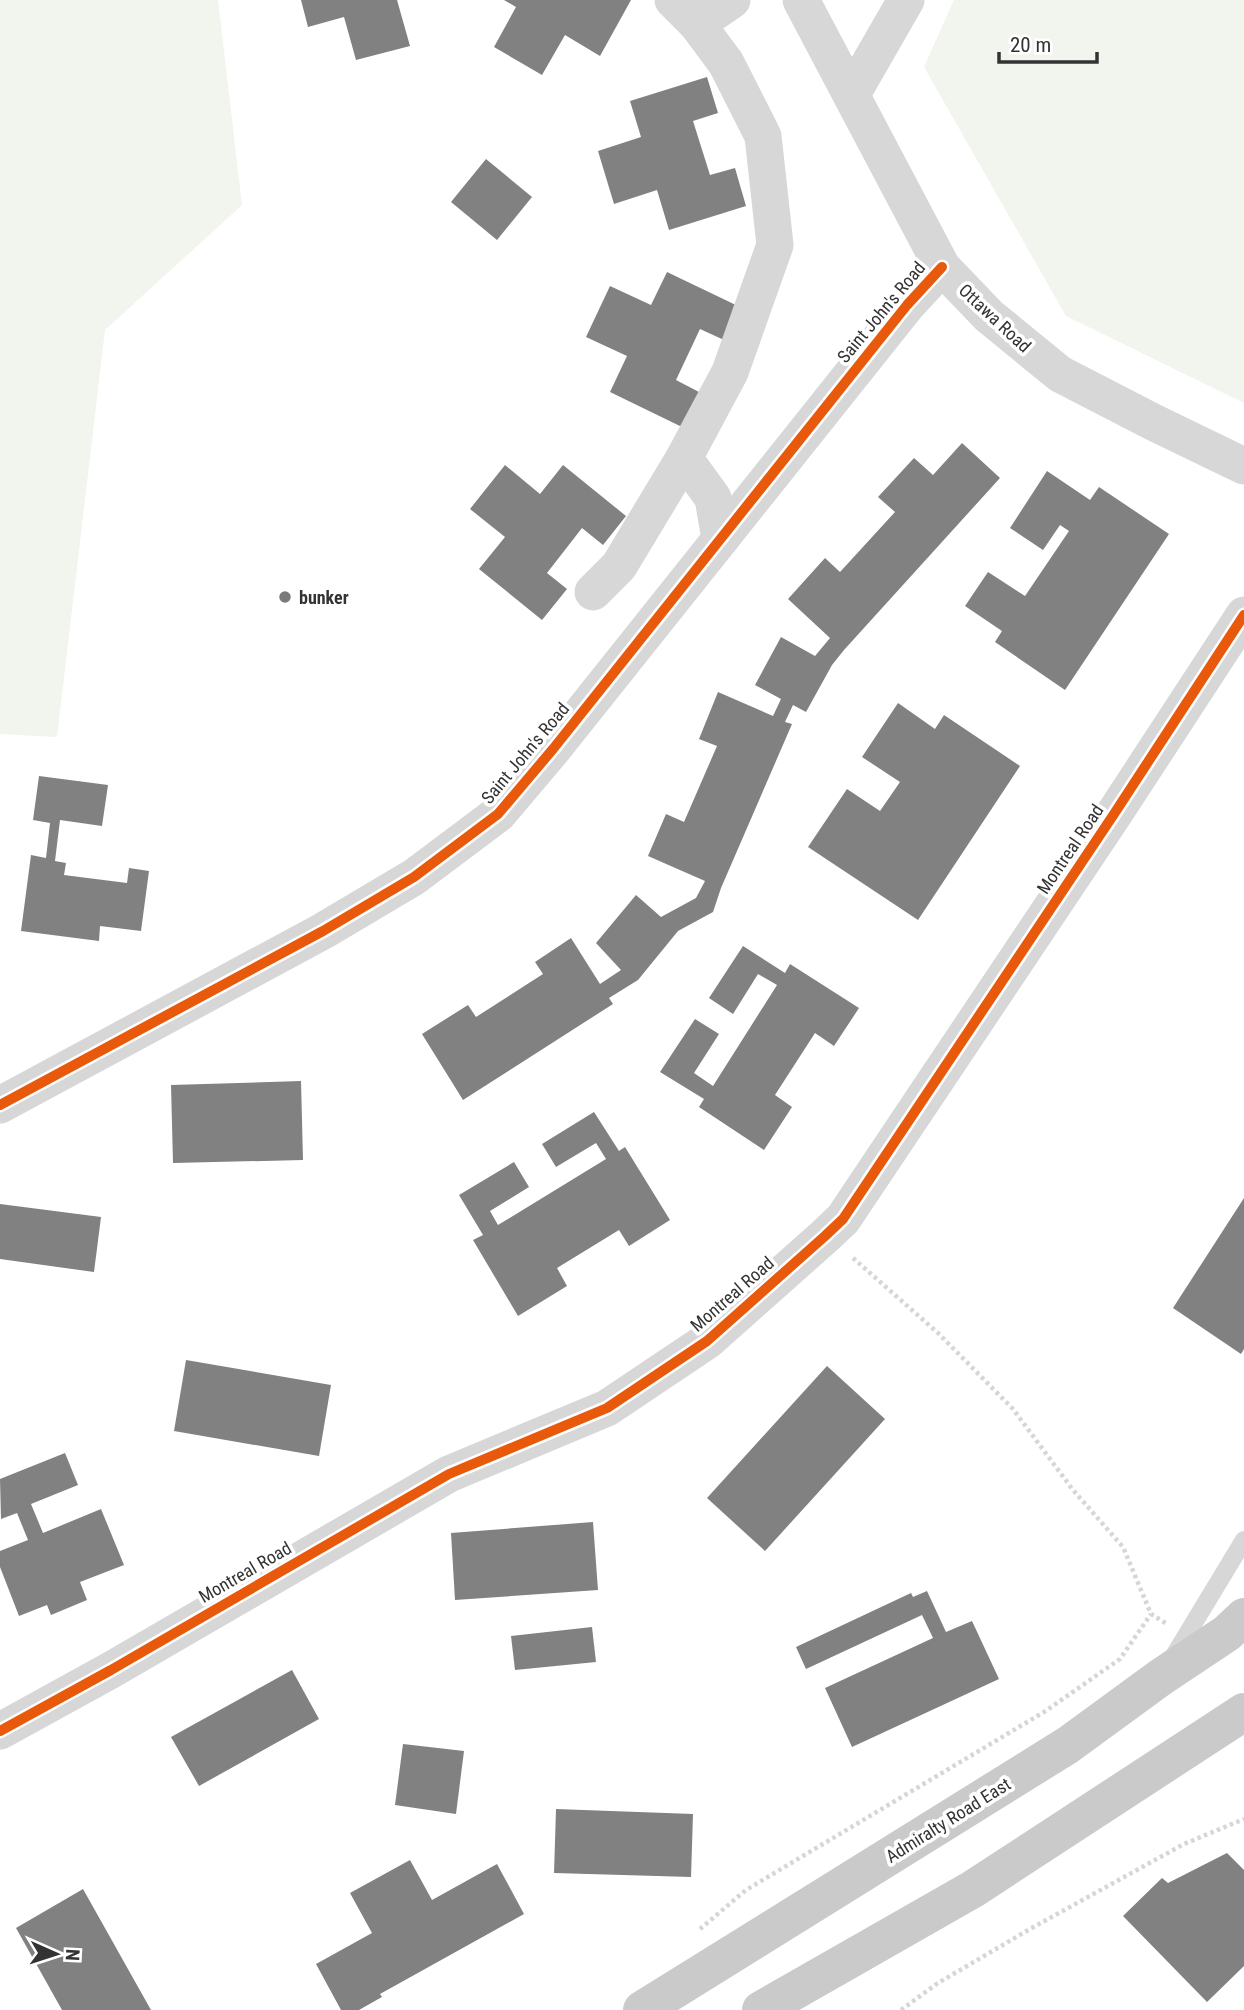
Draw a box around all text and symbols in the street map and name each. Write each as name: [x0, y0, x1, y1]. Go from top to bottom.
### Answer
scale bar: [999, 21, 1097, 65]
text: 20 m: [1010, 33, 1051, 57]
street label: Saint John's Road: [833, 257, 929, 367]
street label: Ottawa Road: [955, 279, 1035, 357]
place label: bunker: [299, 587, 349, 608]
marker: bunker: [277, 589, 293, 605]
street label: Saint John's Road: [477, 698, 573, 808]
street label: Montreal Road: [1032, 800, 1108, 898]
street label: Montreal Road: [686, 1252, 778, 1336]
street label: Montreal Road: [195, 1537, 295, 1607]
street label: Admiralty Road East: [882, 1773, 1014, 1867]
north arrow: [21, 1919, 91, 1989]
text: N: [61, 1948, 84, 1961]

